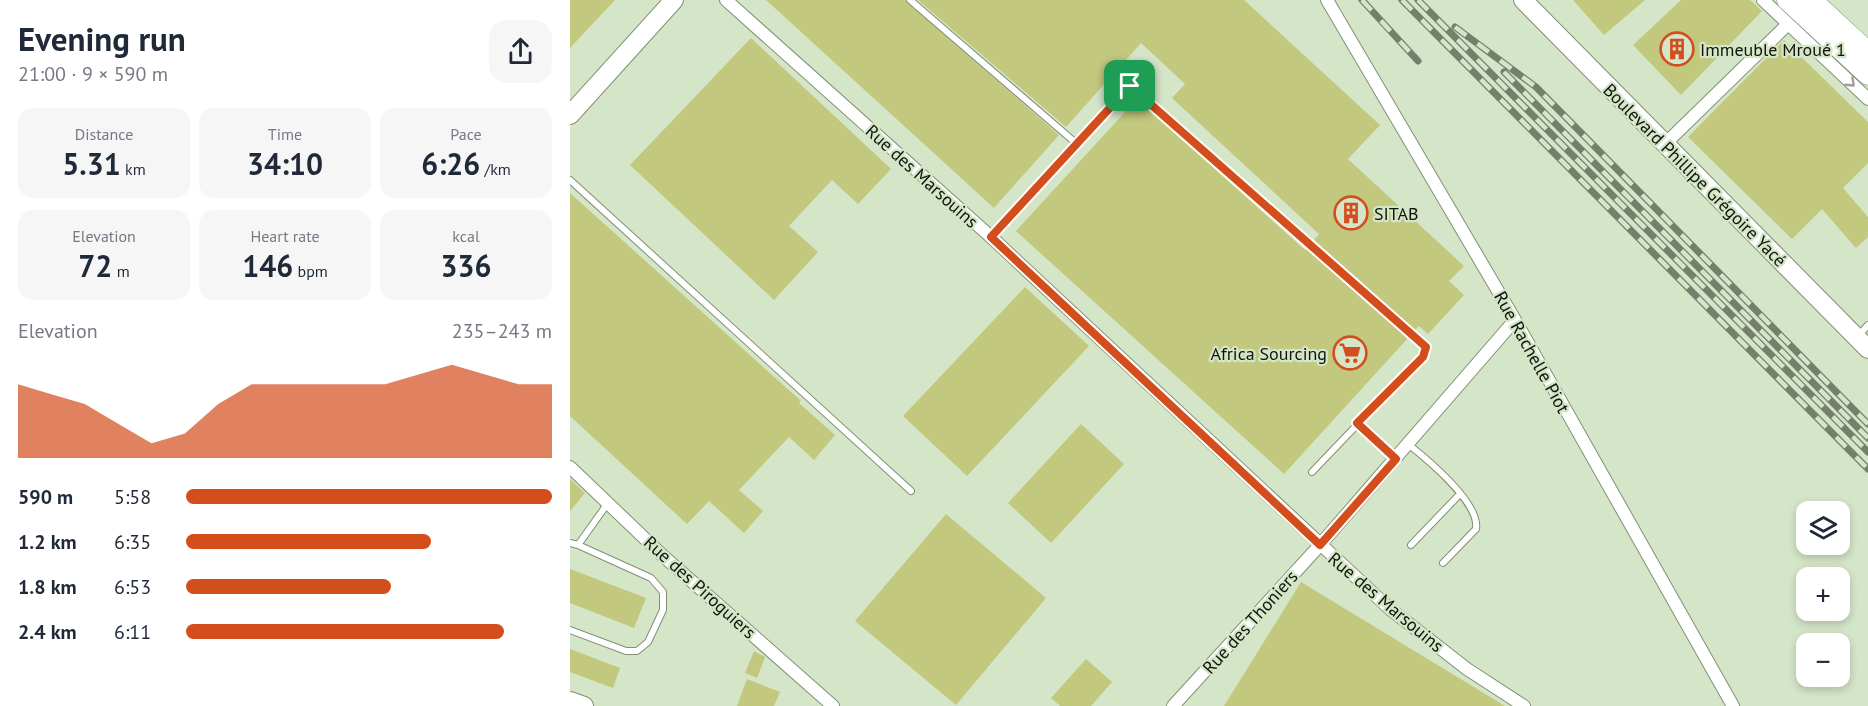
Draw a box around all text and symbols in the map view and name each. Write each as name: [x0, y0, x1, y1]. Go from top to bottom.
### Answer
text: Evening run: [18, 17, 186, 60]
button: share: [489, 20, 552, 83]
building icon: Immeuble Mroué 1: [1659, 31, 1695, 67]
place label: Immeuble Mroué 1: [1700, 38, 1846, 61]
pin: [1104, 60, 1155, 111]
text: 21:00 · 9 × 590 m: [18, 61, 168, 87]
icon: arrive: [1113, 69, 1146, 102]
one-way arrow: [1844, 76, 1855, 87]
street label: Boulevard Phillipe Grégoire Yacé: [1598, 78, 1792, 272]
street label: Rue des Marsouins: [861, 119, 983, 233]
text: Distance: [75, 124, 133, 144]
text: Time: [268, 124, 302, 144]
text: Pace: [450, 124, 482, 144]
text: 5.31: [62, 144, 121, 183]
text: 34:10: [247, 144, 323, 183]
text: 6:26: [421, 144, 480, 183]
text: km: [121, 159, 146, 179]
text: /km: [480, 159, 511, 179]
building icon: SITAB: [1333, 195, 1369, 231]
place label: SITAB: [1374, 202, 1419, 225]
text: Elevation: [72, 226, 136, 246]
text: Heart rate: [250, 226, 320, 246]
text: kcal: [452, 226, 480, 246]
text: 72: [78, 246, 112, 285]
text: 146: [242, 246, 293, 285]
text: 336: [440, 246, 492, 285]
text: m: [112, 261, 130, 281]
text: bpm: [293, 261, 328, 281]
street label: Rue Rachelle Piot: [1489, 287, 1575, 417]
text: Elevation: [18, 318, 98, 344]
text: 235–243 m: [452, 318, 552, 344]
supermarket icon: Africa Sourcing: [1332, 335, 1368, 371]
place label: Africa Sourcing: [1210, 342, 1327, 365]
text: 590 m: [18, 484, 73, 510]
text: 5:58: [114, 484, 151, 510]
map controls: [1796, 501, 1850, 687]
button: layers: [1796, 501, 1850, 555]
text: 1.2 km: [18, 529, 77, 555]
text: 6:35: [114, 529, 151, 555]
street label: Rue des Piroguiers: [639, 531, 761, 643]
street label: Rue des Marsouins: [1324, 547, 1448, 657]
street label: Rue des Thoniers: [1197, 565, 1303, 679]
button: +: [1796, 567, 1850, 621]
text: 1.8 km: [18, 574, 77, 600]
text: 6:53: [114, 574, 151, 600]
text: 2.4 km: [18, 619, 77, 645]
text: 6:11: [114, 619, 151, 645]
button: −: [1796, 633, 1850, 687]

